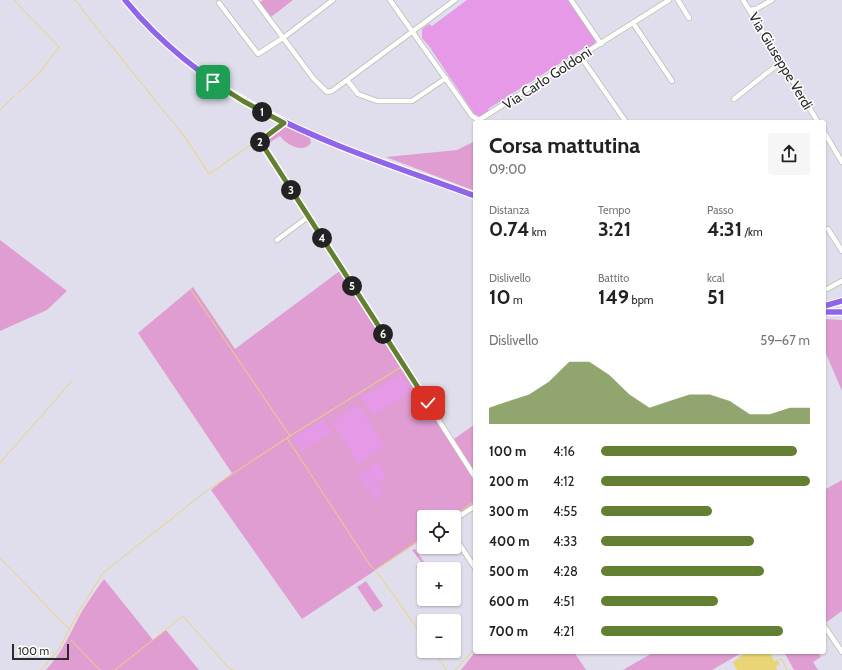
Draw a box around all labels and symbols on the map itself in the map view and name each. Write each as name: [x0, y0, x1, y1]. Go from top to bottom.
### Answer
street label: Via Giuseppe Verdi: [745, 9, 817, 113]
street label: Via Carlo Goldoni: [499, 43, 595, 113]
pin: [196, 65, 230, 99]
pin: 1: [252, 102, 272, 122]
pin: 2: [250, 132, 270, 152]
pin: 3: [281, 180, 301, 200]
pin: 4: [312, 228, 332, 248]
pin: 5: [342, 276, 362, 296]
pin: 6: [373, 324, 393, 344]
pin: [411, 386, 445, 420]
scale bar: [12, 642, 69, 661]

